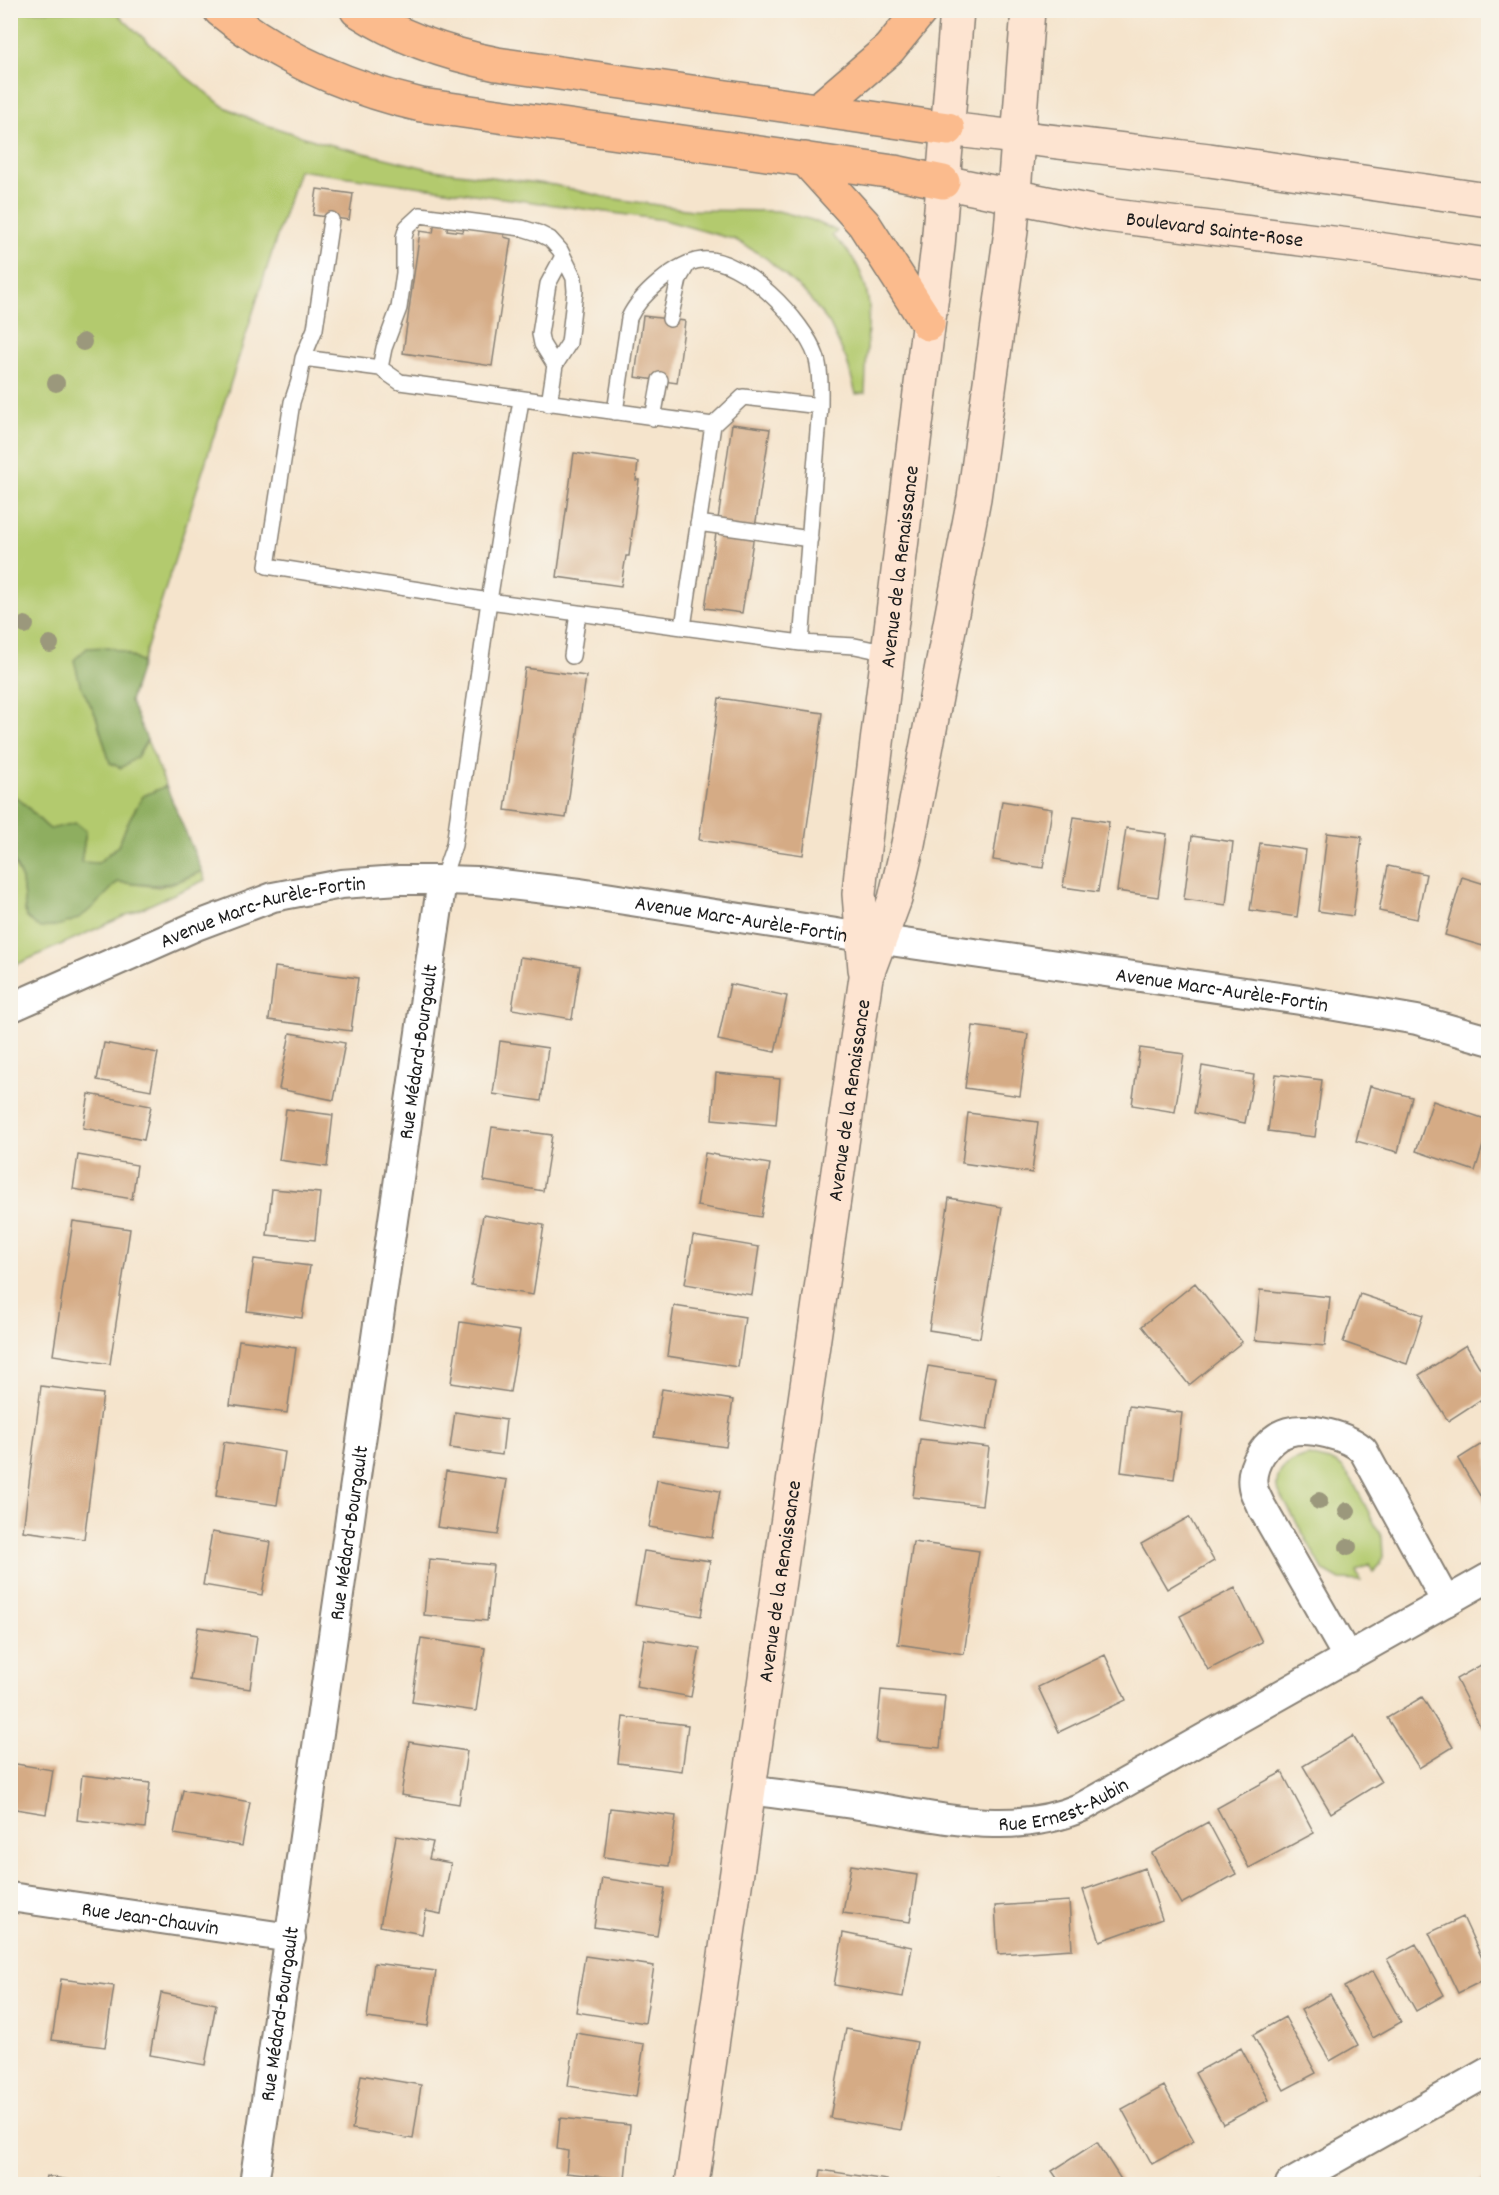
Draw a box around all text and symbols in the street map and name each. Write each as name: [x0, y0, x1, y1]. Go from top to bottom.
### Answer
street label: Boulevard Sainte-Rose: [1124, 206, 1305, 257]
street label: Avenue de la Renaissance: [874, 464, 929, 670]
street label: Avenue Marc-Aurèle-Fortin: [156, 870, 367, 958]
street label: Avenue Marc-Aurèle-Fortin: [633, 890, 849, 953]
street label: Rue Médard-Bourgault: [393, 962, 448, 1142]
street label: Avenue Marc-Aurèle-Fortin: [1113, 962, 1330, 1023]
street label: Avenue de la Renaissance: [822, 998, 881, 1204]
street label: Rue Médard-Bourgault: [323, 1443, 378, 1623]
street label: Avenue de la Renaissance: [752, 1479, 811, 1685]
street label: Rue Ernest-Aubin: [998, 1772, 1135, 1841]
street label: Rue Jean-Chauvin: [80, 1896, 221, 1945]
street label: Rue Médard-Bourgault: [254, 1925, 309, 2104]

